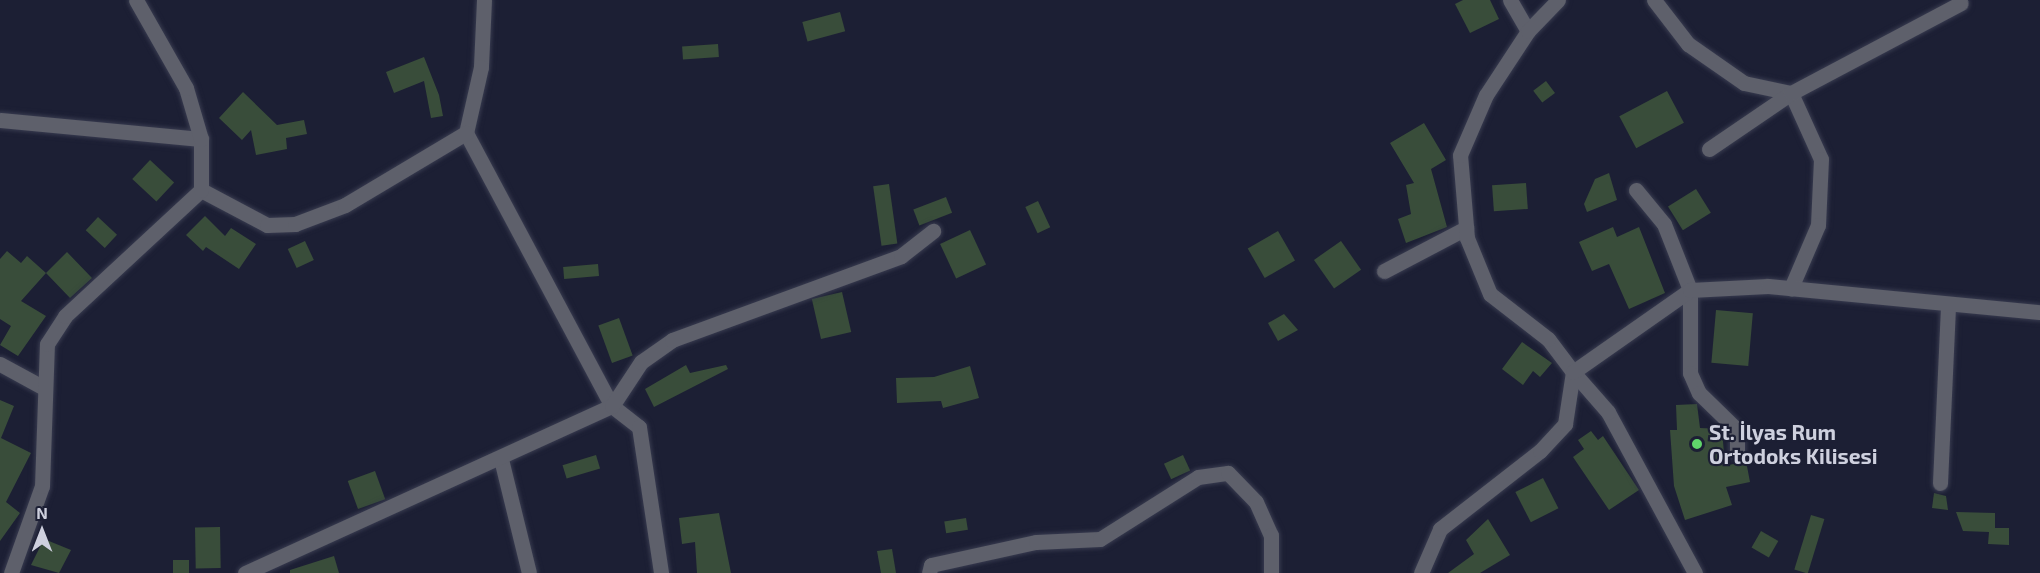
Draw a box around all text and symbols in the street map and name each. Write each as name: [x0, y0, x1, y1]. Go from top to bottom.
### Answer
place label: St. İlyas Rum Ortodoks Kilisesi: [1709, 419, 1878, 469]
marker: St. İlyas Rum Ortodoks Kilisesi: [1690, 437, 1704, 451]
north arrow: [12, 501, 72, 561]
text: N: [36, 503, 48, 522]

